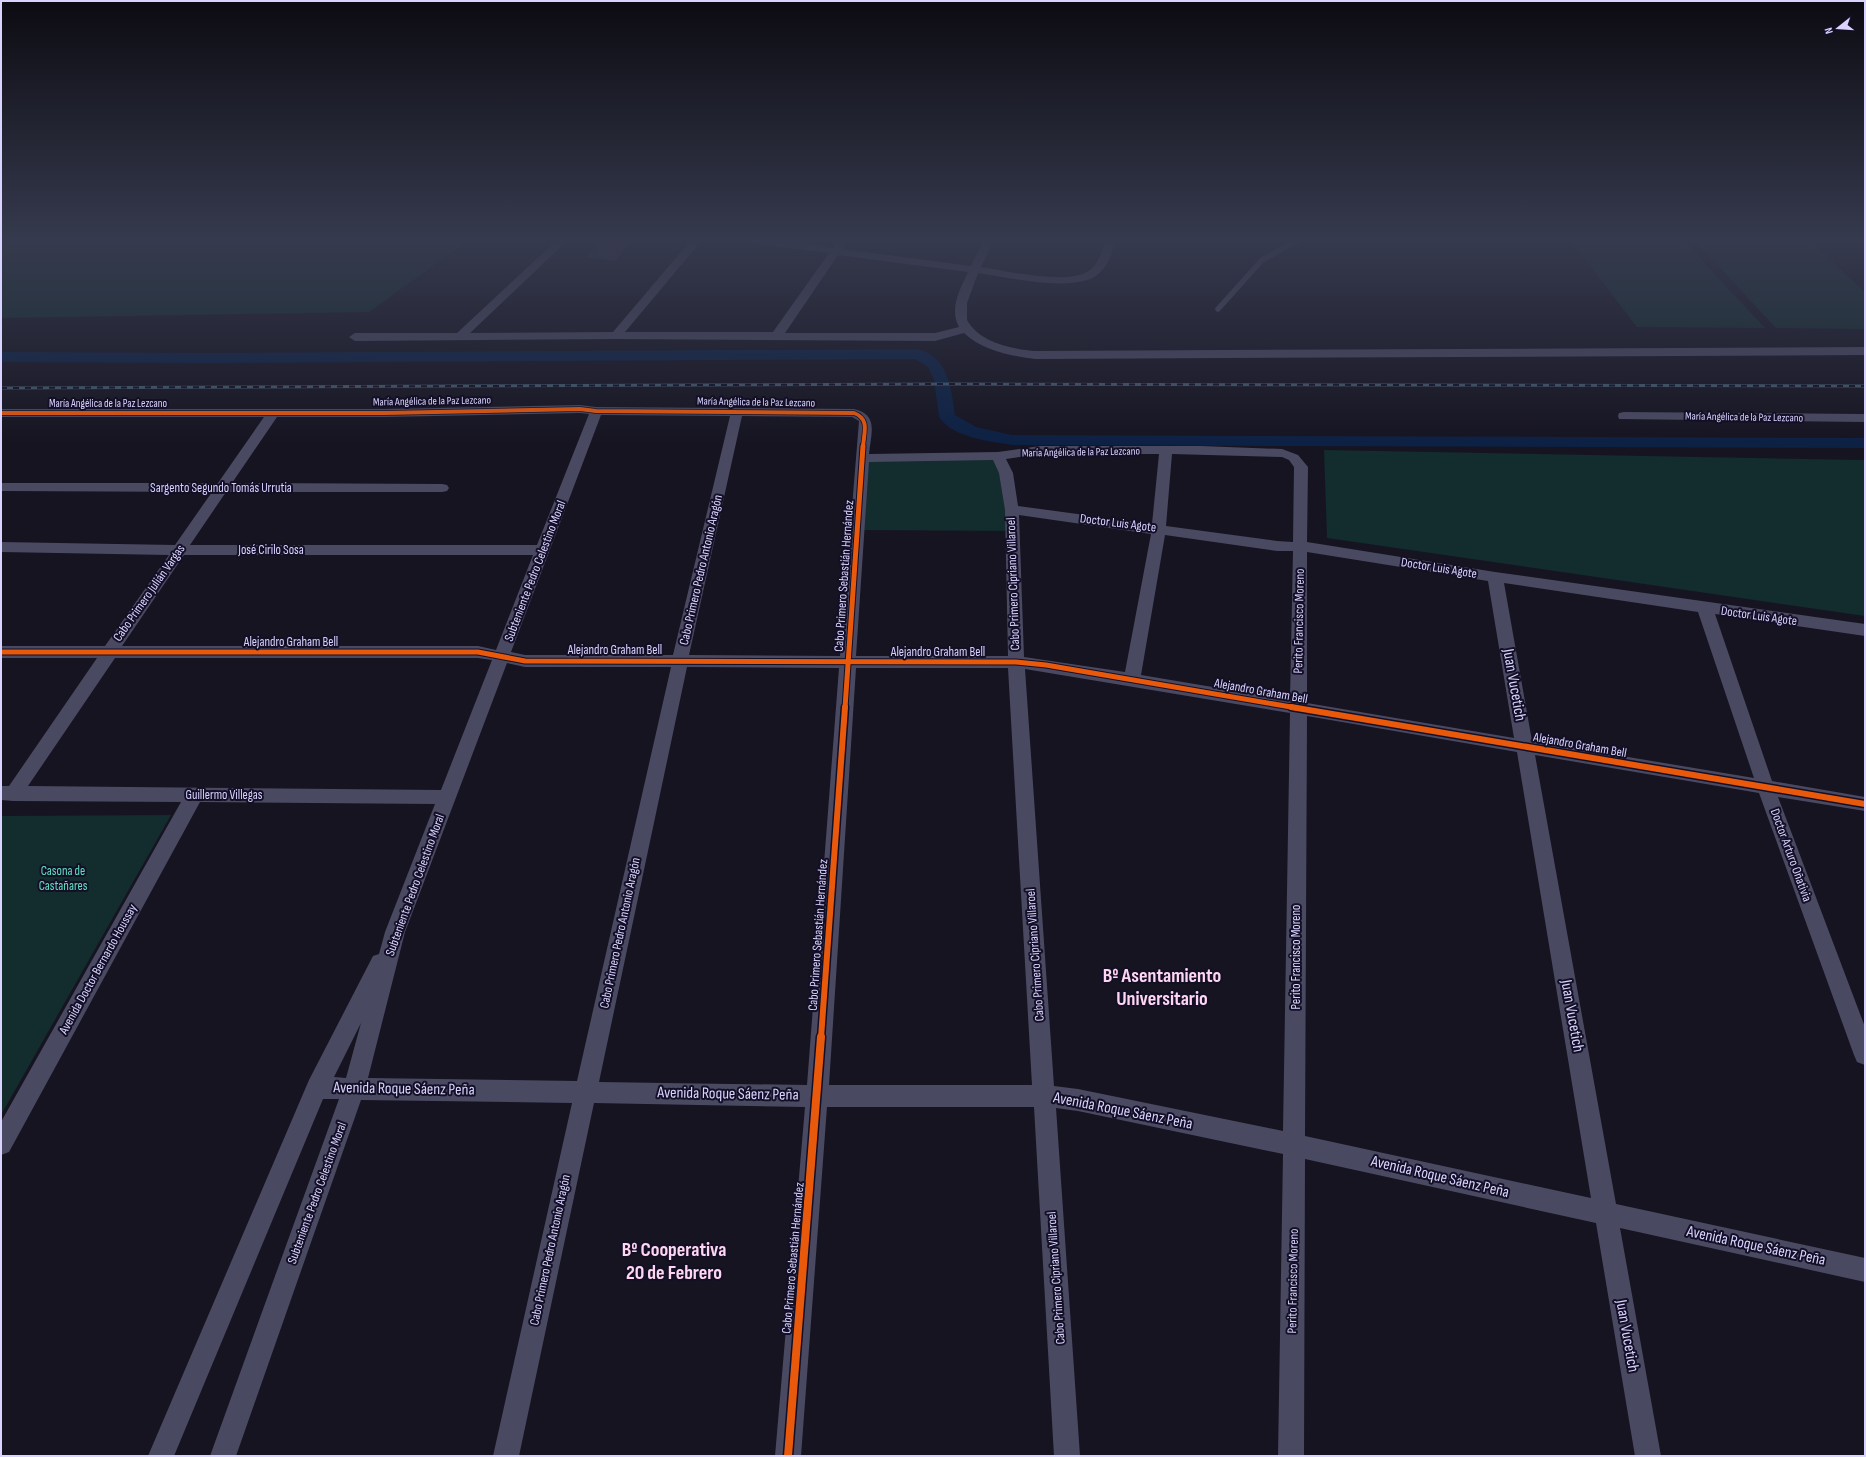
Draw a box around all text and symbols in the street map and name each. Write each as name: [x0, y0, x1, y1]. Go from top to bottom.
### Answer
north arrow: [1818, 8, 1858, 48]
text: N: [1822, 26, 1836, 35]
street label: María Angélica de la Paz Lezcano: [373, 393, 492, 409]
street label: María Angélica de la Paz Lezcano: [697, 394, 816, 410]
street label: María Angélica de la Paz Lezcano: [49, 397, 167, 410]
street label: María Angélica de la Paz Lezcano: [1685, 409, 1804, 425]
street label: María Angélica de la Paz Lezcano: [1022, 444, 1141, 460]
street label: Sargento Segundo Tomás Urrutia: [150, 480, 292, 496]
street label: Cabo Primero Pedro Antonio Aragón: [676, 493, 726, 647]
street label: Subteniente Pedro Celestino Moral: [501, 498, 569, 644]
street label: Cabo Primero Sebastián Hernández: [831, 499, 857, 652]
street label: Doctor Luis Agote: [1079, 510, 1157, 536]
street label: Cabo Primero Cipriano Villaroel: [1003, 517, 1023, 651]
street label: Cabo Primero Julián Vargas: [110, 541, 189, 644]
street label: José Cirilo Sosa: [237, 542, 304, 558]
street label: Doctor Luis Agote: [1400, 554, 1478, 582]
street label: Perito Francisco Moreno: [1290, 568, 1308, 674]
street label: Doctor Luis Agote: [1720, 603, 1798, 629]
street label: Alejandro Graham Bell: [243, 634, 338, 650]
street label: Alejandro Graham Bell: [567, 642, 662, 658]
street label: Alejandro Graham Bell: [890, 644, 985, 660]
street label: Juan Vucetich: [1498, 646, 1530, 723]
street label: Alejandro Graham Bell: [1212, 675, 1309, 707]
street label: Alejandro Graham Bell: [1531, 729, 1628, 761]
street label: Guillermo Villegas: [186, 787, 263, 803]
street label: Doctor Arturo Oñativia: [1767, 806, 1815, 904]
street label: Subteniente Pedro Celestino Moral: [382, 812, 448, 958]
street label: Cabo Primero Pedro Antonio Aragón: [596, 856, 644, 1010]
street label: Cabo Primero Sebastián Hernández: [805, 858, 831, 1011]
park label: Casona de Castañares: [39, 863, 88, 894]
street label: Cabo Primero Cipriano Villaroel: [1022, 888, 1048, 1022]
street label: Avenida Doctor Bernardo Houssay: [55, 901, 140, 1038]
street label: Perito Francisco Moreno: [1288, 905, 1304, 1009]
district label: Bº Asentamiento Universitario: [1103, 964, 1221, 1011]
street label: Juan Vucetich: [1556, 977, 1588, 1054]
street label: Avenida Roque Sáenz Peña: [332, 1078, 475, 1100]
street label: Avenida Roque Sáenz Peña: [656, 1083, 799, 1105]
street label: Avenida Roque Sáenz Peña: [1051, 1088, 1194, 1134]
street label: Subteniente Pedro Celestino Moral: [284, 1120, 350, 1266]
street label: Avenida Roque Sáenz Peña: [1368, 1152, 1511, 1202]
street label: Cabo Primero Pedro Antonio Aragón: [526, 1173, 574, 1327]
street label: Cabo Primero Sebastián Hernández: [778, 1181, 808, 1334]
street label: Cabo Primero Cipriano Villaroel: [1043, 1211, 1069, 1345]
street label: Avenida Roque Sáenz Peña: [1684, 1222, 1827, 1270]
street label: Perito Francisco Moreno: [1284, 1228, 1302, 1334]
district label: Bº Cooperativa 20 de Febrero: [622, 1238, 726, 1285]
street label: Juan Vucetich: [1611, 1297, 1643, 1374]

